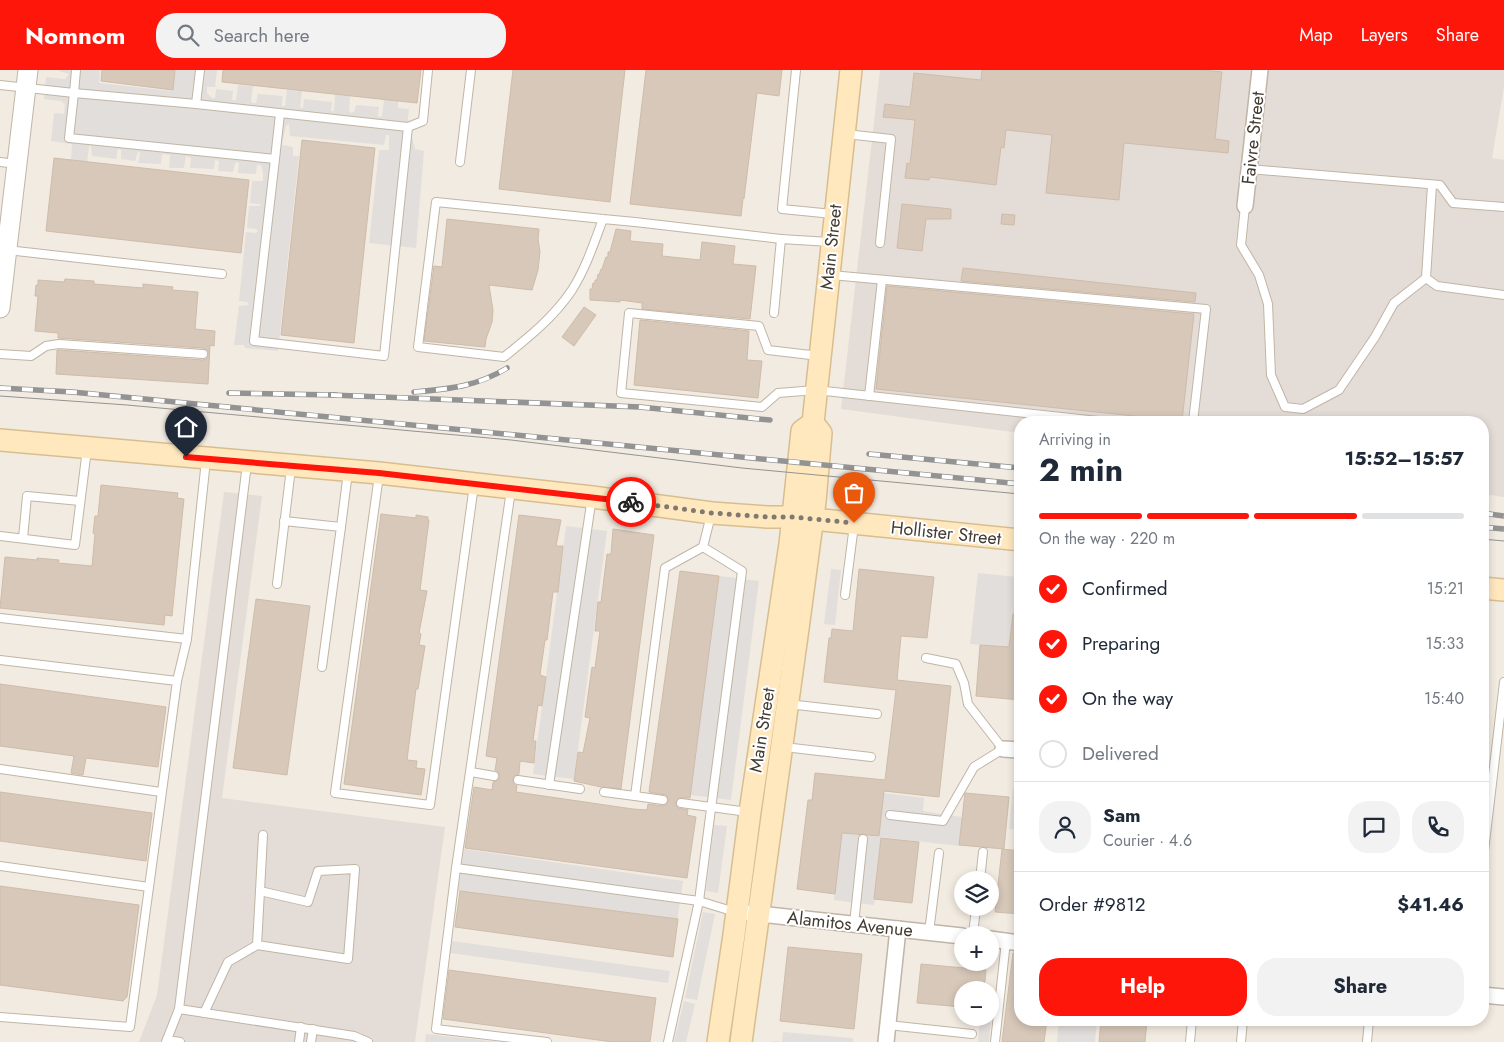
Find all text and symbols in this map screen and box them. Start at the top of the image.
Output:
search box [156,13,506,58]
text: Nomnom [25,18,126,53]
icon: search [174,21,202,49]
text: Search here [214,22,310,49]
text: Map [1299,22,1333,48]
text: Layers [1361,22,1408,48]
text: Share [1436,22,1479,48]
street label: Faivre Street [1235,90,1271,186]
street label: Main Street [814,202,848,291]
pin [165,406,207,457]
icon: home [172,413,200,441]
text: Arriving in [1039,428,1111,451]
text: 15:52–15:57 [1345,445,1464,472]
text: 2 min [1039,447,1123,493]
pin [833,472,875,523]
courier [606,477,656,527]
icon: bag [840,479,868,507]
icon: bike [617,488,645,516]
street label: Hollister Street [889,514,1003,552]
text: On the way · 220 m [1039,527,1175,550]
icon: check [1039,575,1067,603]
text: Confirmed [1082,575,1168,602]
text: 15:21 [1427,577,1464,600]
icon: check [1039,630,1067,658]
text: Preparing [1082,630,1160,657]
text: 15:33 [1426,632,1464,655]
street label: Main Street [742,685,782,774]
icon: check [1039,685,1067,713]
text: On the way [1082,685,1173,712]
text: 15:40 [1424,687,1464,710]
text: Delivered [1082,740,1159,767]
button: person [1039,801,1091,853]
button: chat [1348,801,1400,853]
button: phone [1412,801,1464,853]
text: Sam [1103,802,1141,829]
text: Courier · 4.6 [1103,829,1192,852]
map controls [954,871,999,1026]
button: layers [954,871,999,916]
text: Order #9812 [1039,891,1146,918]
text: $41.46 [1397,891,1464,918]
street label: Alamitos Avenue [786,904,914,944]
button: + [954,926,999,971]
button: Help [1039,958,1247,1016]
button: Share [1257,958,1464,1016]
button: − [954,981,999,1026]

